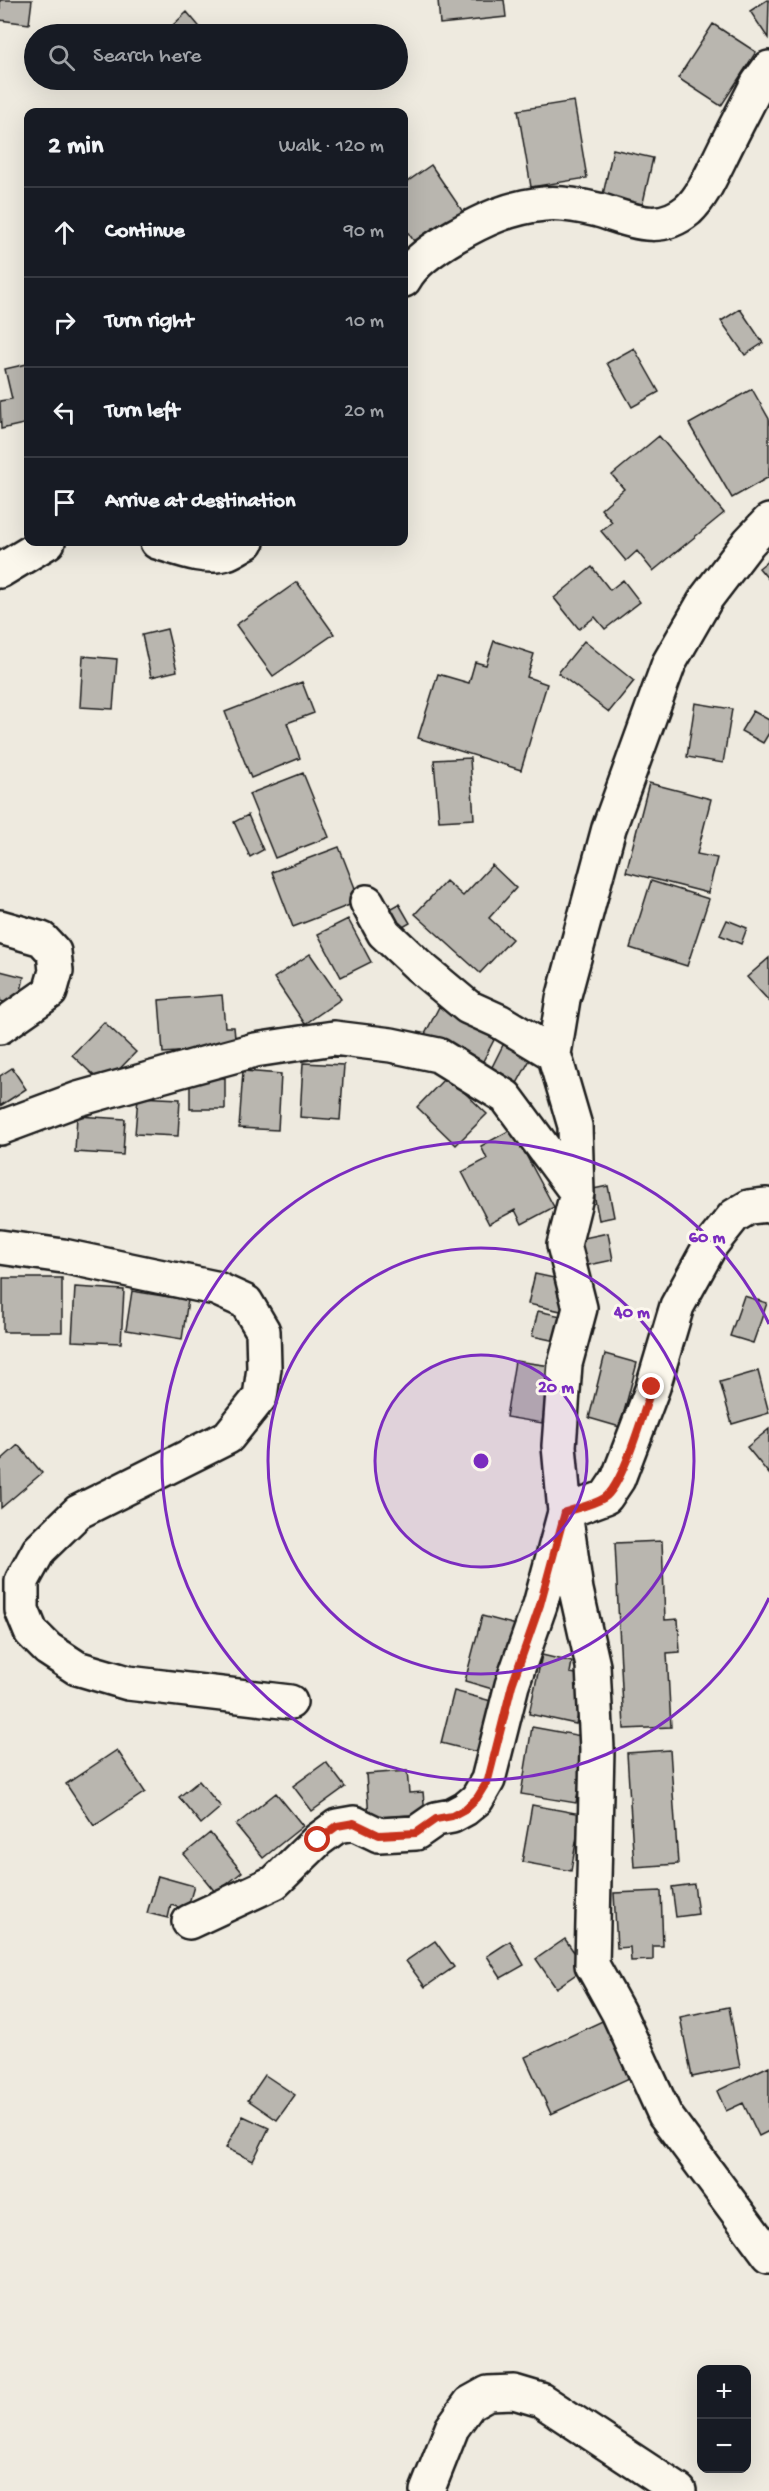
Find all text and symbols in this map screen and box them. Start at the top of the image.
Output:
search box [24,24,408,90]
icon: search [45,41,78,74]
text: Search here [93,44,201,70]
text: 2 min [48,132,103,163]
text: Walk · 120 m [279,136,384,159]
icon: ahead [48,216,81,249]
text: Continue [105,219,185,245]
text: 90 m [344,221,384,244]
icon: right [48,306,81,339]
text: Turn right [105,309,193,335]
text: 10 m [346,311,384,334]
icon: left [48,396,81,429]
text: Turn left [105,399,179,425]
text: 20 m [344,401,384,424]
icon: arrive [48,486,81,519]
text: Arrive at destination [105,489,295,515]
text: 60 m [689,1228,725,1249]
text: 40 m [613,1303,650,1324]
route end [638,1373,664,1399]
text: 20 m [538,1378,574,1399]
centre of rings [471,1451,491,1471]
route start [304,1826,330,1852]
map controls [697,2365,751,2473]
button: + [697,2365,751,2419]
button: − [697,2419,751,2473]

